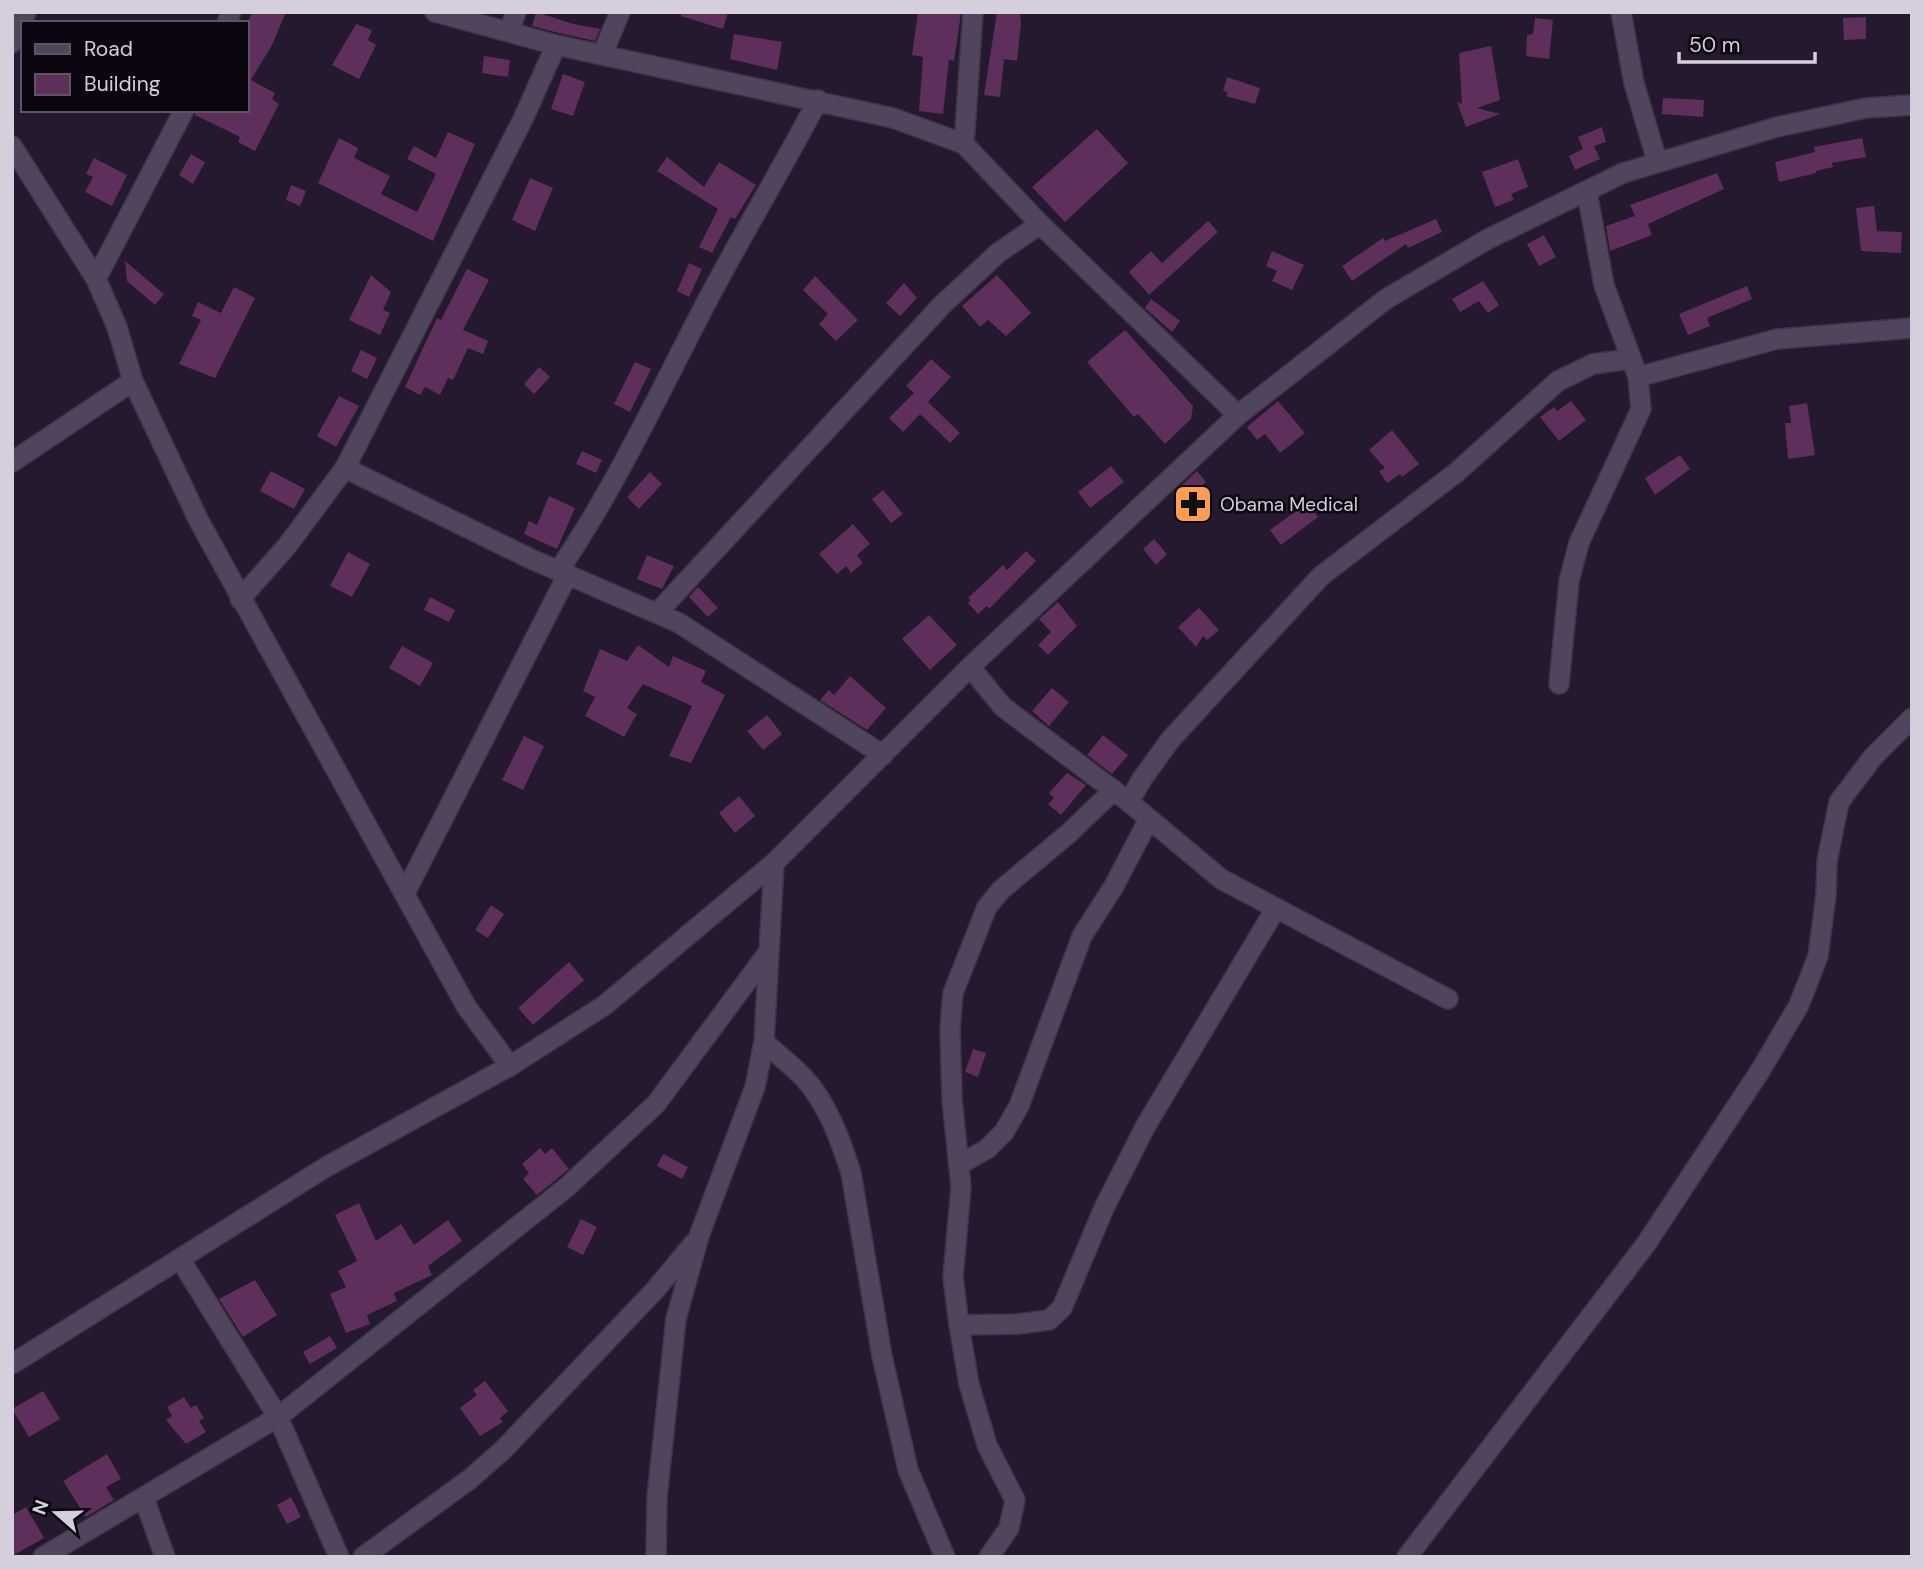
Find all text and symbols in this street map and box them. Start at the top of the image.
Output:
legend [21,21,248,112]
scale bar [1679,21,1815,65]
text: 50 m [1689,31,1740,59]
text: Road [84,35,133,63]
text: Building [84,70,161,98]
pharmacy icon: Obama Medical [1172,483,1214,525]
place label: Obama Medical [1220,492,1358,517]
north arrow [21,1478,91,1548]
text: N [26,1497,55,1518]

